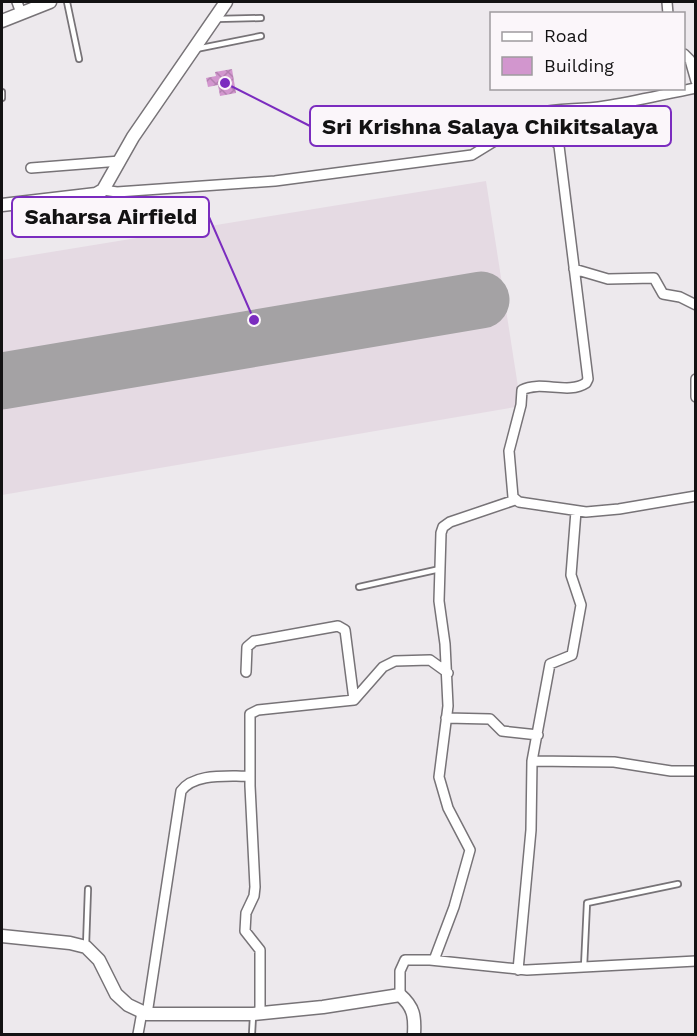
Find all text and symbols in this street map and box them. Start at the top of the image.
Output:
legend [490,12,685,90]
text: Road [544,25,588,46]
text: Building [544,55,614,76]
callout: Sri Krishna Salaya Chikitsalaya [310,106,671,146]
text: Sri Krishna Salaya Chikitsalaya [322,114,658,139]
callout: Saharsa Airfield [12,197,209,237]
text: Saharsa Airfield [25,204,197,229]

